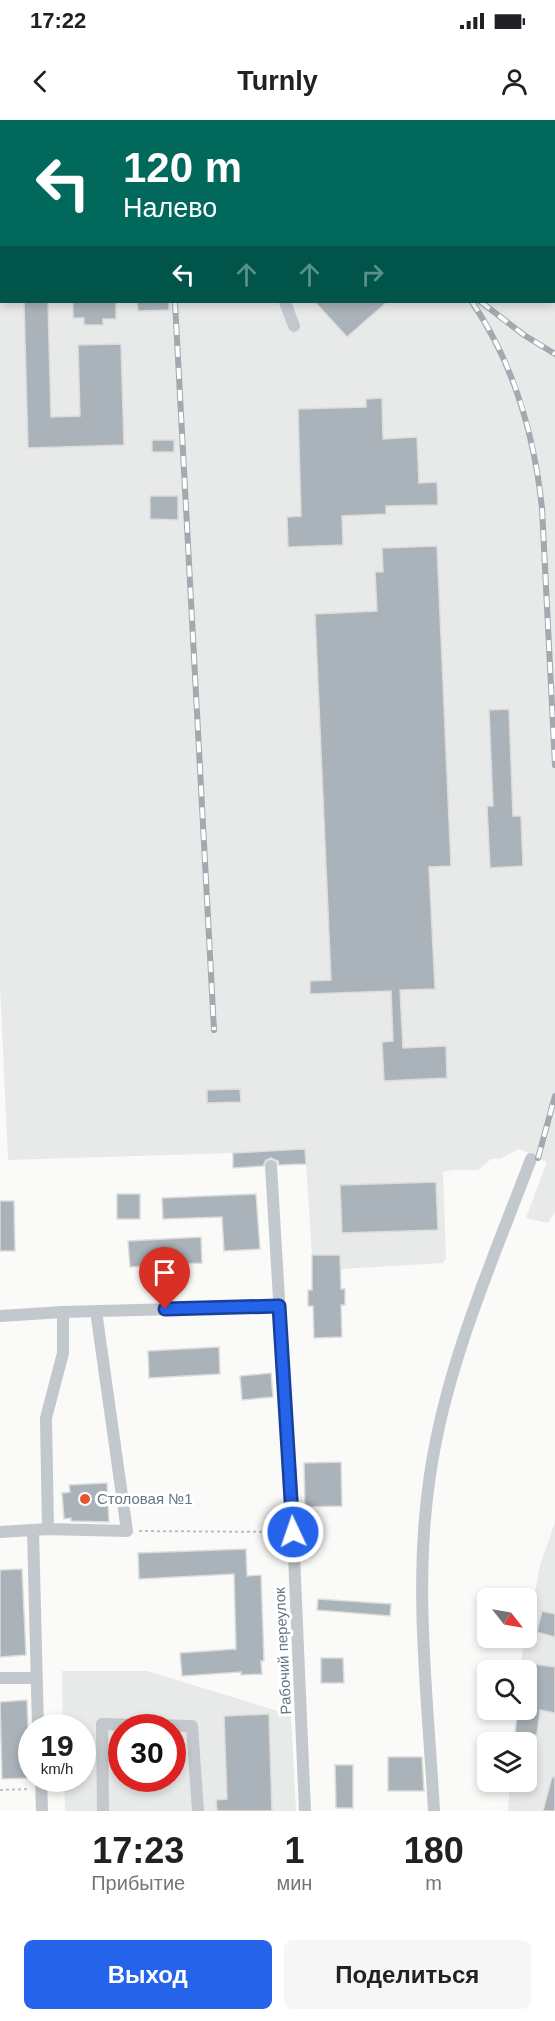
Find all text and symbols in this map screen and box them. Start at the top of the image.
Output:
text: 17:22 [30,8,86,33]
icon: back [24,65,57,98]
icon: person [498,65,531,98]
text: Turnly [237,66,318,96]
icon: left [24,144,102,222]
text: 120 m [123,144,242,191]
text: Налево [123,193,217,223]
icon: left [167,258,200,291]
icon: ahead [230,258,263,291]
icon: ahead [293,258,326,291]
icon: right [356,258,389,291]
pin [139,1247,190,1309]
icon: arrive [148,1256,181,1289]
place label: Столовая №1 [97,1490,193,1507]
marker: Столовая №1 [78,1492,92,1506]
position arrow [261,1500,325,1564]
street label: Рабочий переулок [271,1587,294,1715]
north arrow [477,1588,537,1648]
map controls [477,1588,537,1792]
button: search [477,1660,537,1720]
speed limit sign: 30 [108,1714,186,1792]
text: 19 [40,1729,74,1762]
button: layers [477,1732,537,1792]
text: km/h [41,1760,73,1777]
text: 17:23 [92,1830,184,1871]
text: 1 [284,1830,304,1871]
text: 180 [404,1830,464,1871]
text: Прибытие [91,1872,185,1894]
text: мин [276,1872,312,1894]
text: m [425,1872,442,1894]
button: Выход [24,1940,272,2009]
button: Поделиться [284,1940,531,2009]

